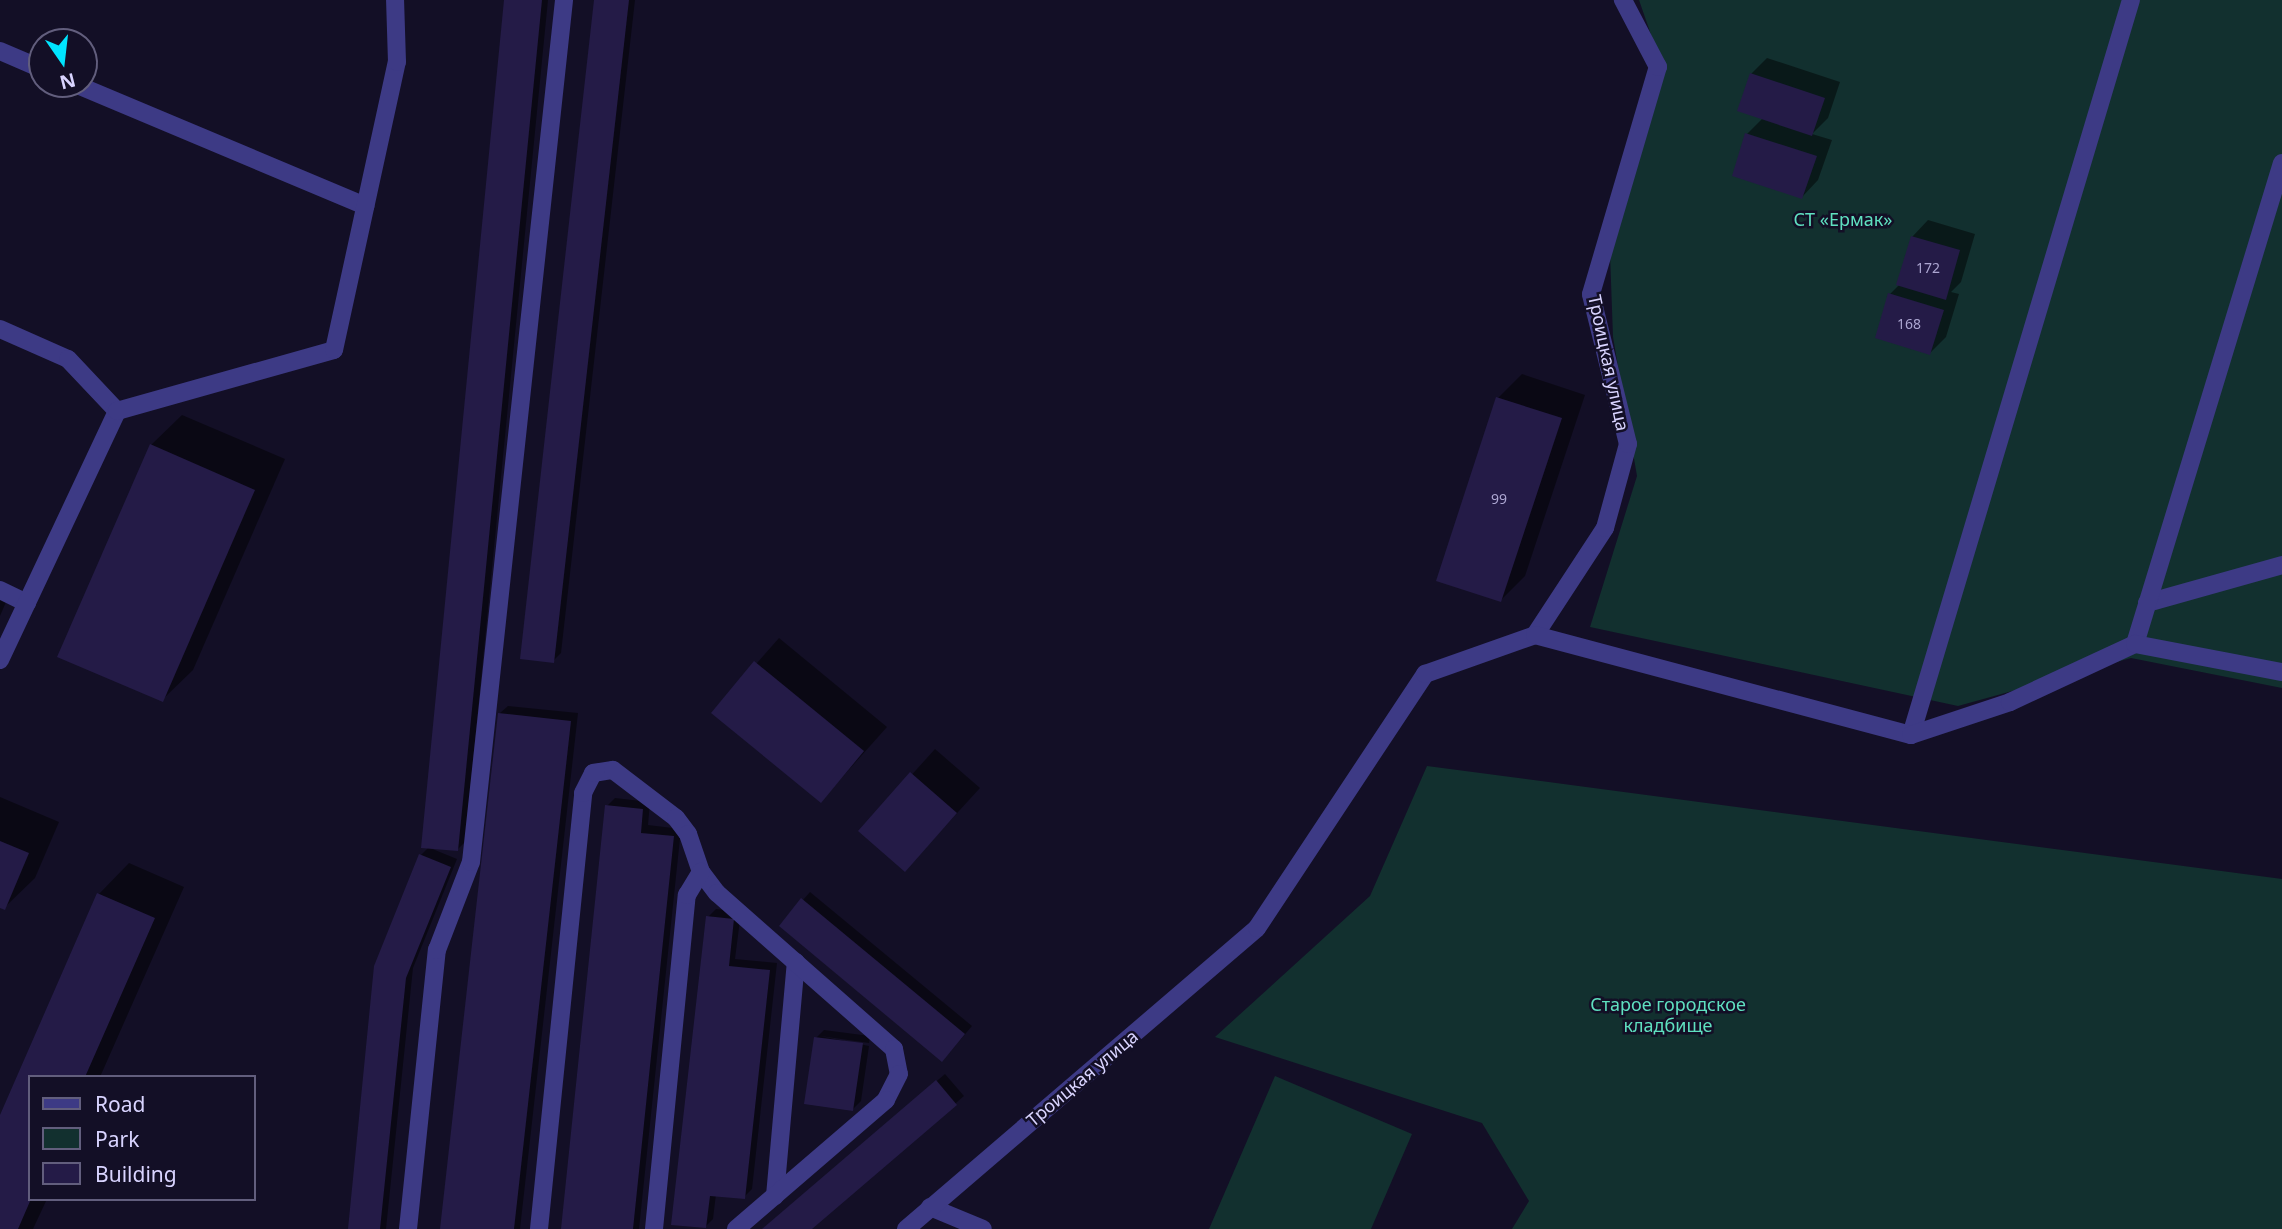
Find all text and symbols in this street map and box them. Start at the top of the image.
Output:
north arrow [28,28,98,98]
text: N [57,67,78,96]
park label: СТ «Ермак» [1794,208,1892,230]
house number: 172 [1916,260,1940,276]
street label: Троицкая улица [1584,293,1634,433]
house number: 168 [1897,316,1921,332]
house number: 99 [1491,491,1507,507]
park label: Старое городское кладбище [1590,994,1746,1036]
street label: Троицкая улица [1022,1025,1142,1131]
legend [28,1075,256,1201]
text: Road [95,1090,145,1118]
text: Park [95,1125,139,1153]
text: Building [95,1160,177,1188]

